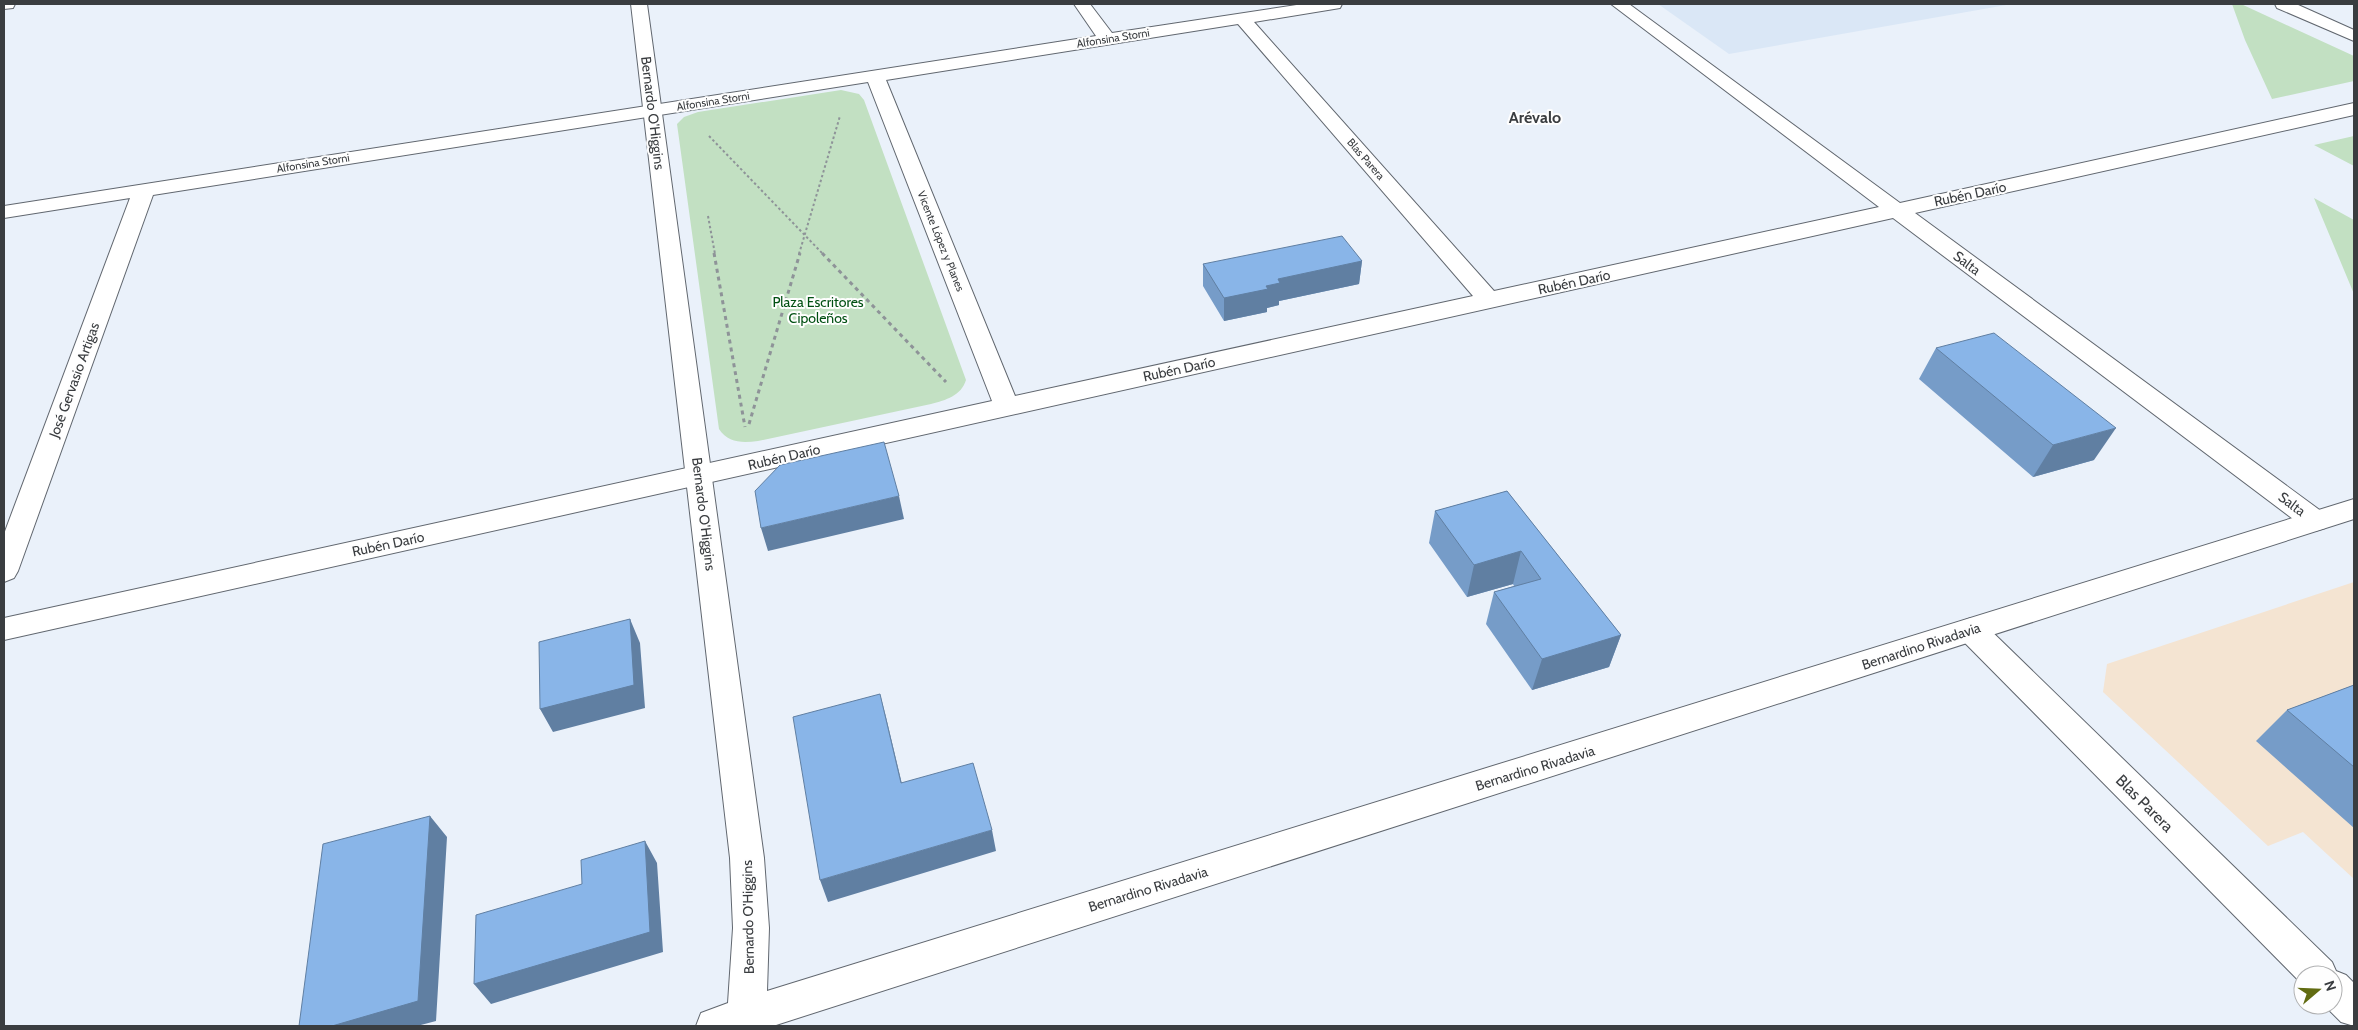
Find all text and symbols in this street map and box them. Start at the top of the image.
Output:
street label: Alfonsina Storni [1075,25,1151,51]
street label: Bernardo O'Higgins [637,55,669,171]
street label: Alfonsina Storni [675,88,751,114]
district label: Arévalo [1509,108,1561,127]
street label: Blas Parera [1344,135,1388,183]
street label: Alfonsina Storni [275,150,351,176]
street label: Rubén Darío [1932,178,2008,210]
street label: Vicente López y Planes [914,189,968,294]
street label: Salta [1950,247,1984,279]
street label: Rubén Darío [1536,266,1612,298]
park label: Plaza Escritores Cipoleños [772,293,864,327]
street label: José Gervasio Artigas [44,320,103,441]
street label: Rubén Darío [1141,353,1217,385]
street label: Rubén Darío [746,440,822,474]
street label: Bernardo O'Higgins [688,456,720,572]
street label: Salta [2275,488,2309,520]
street label: Rubén Darío [350,528,426,560]
street label: Bernardino Rivadavia [1859,618,1983,674]
street label: Bernardino Rivadavia [1473,741,1597,795]
street label: Blas Parera [2112,771,2178,836]
street label: Bernardo O'Higgins [738,860,758,974]
street label: Bernardino Rivadavia [1086,862,1210,916]
north arrow [2293,965,2343,1015]
text: N [2320,978,2340,993]

